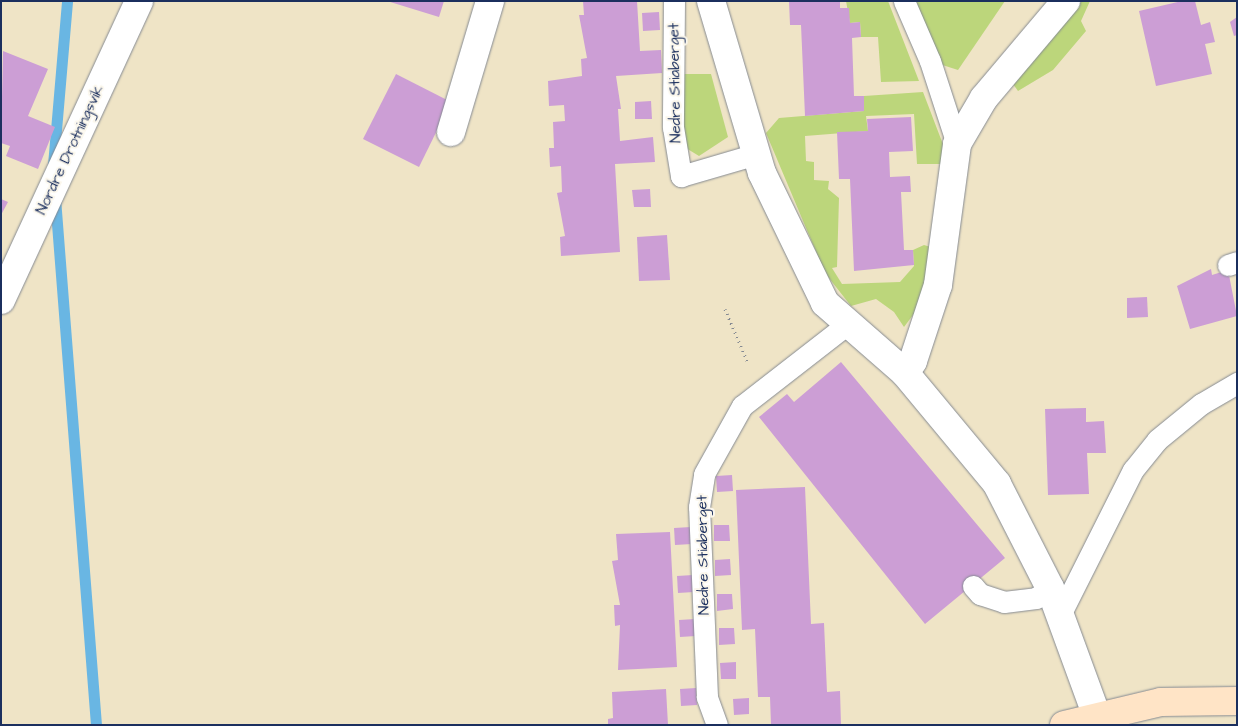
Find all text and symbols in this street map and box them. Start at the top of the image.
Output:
street label: Nedre Stiaberget [665,23,685,143]
street label: Nordre Drotningsvik [32,83,108,217]
street label: Nedre Stiaberget [693,495,713,615]

